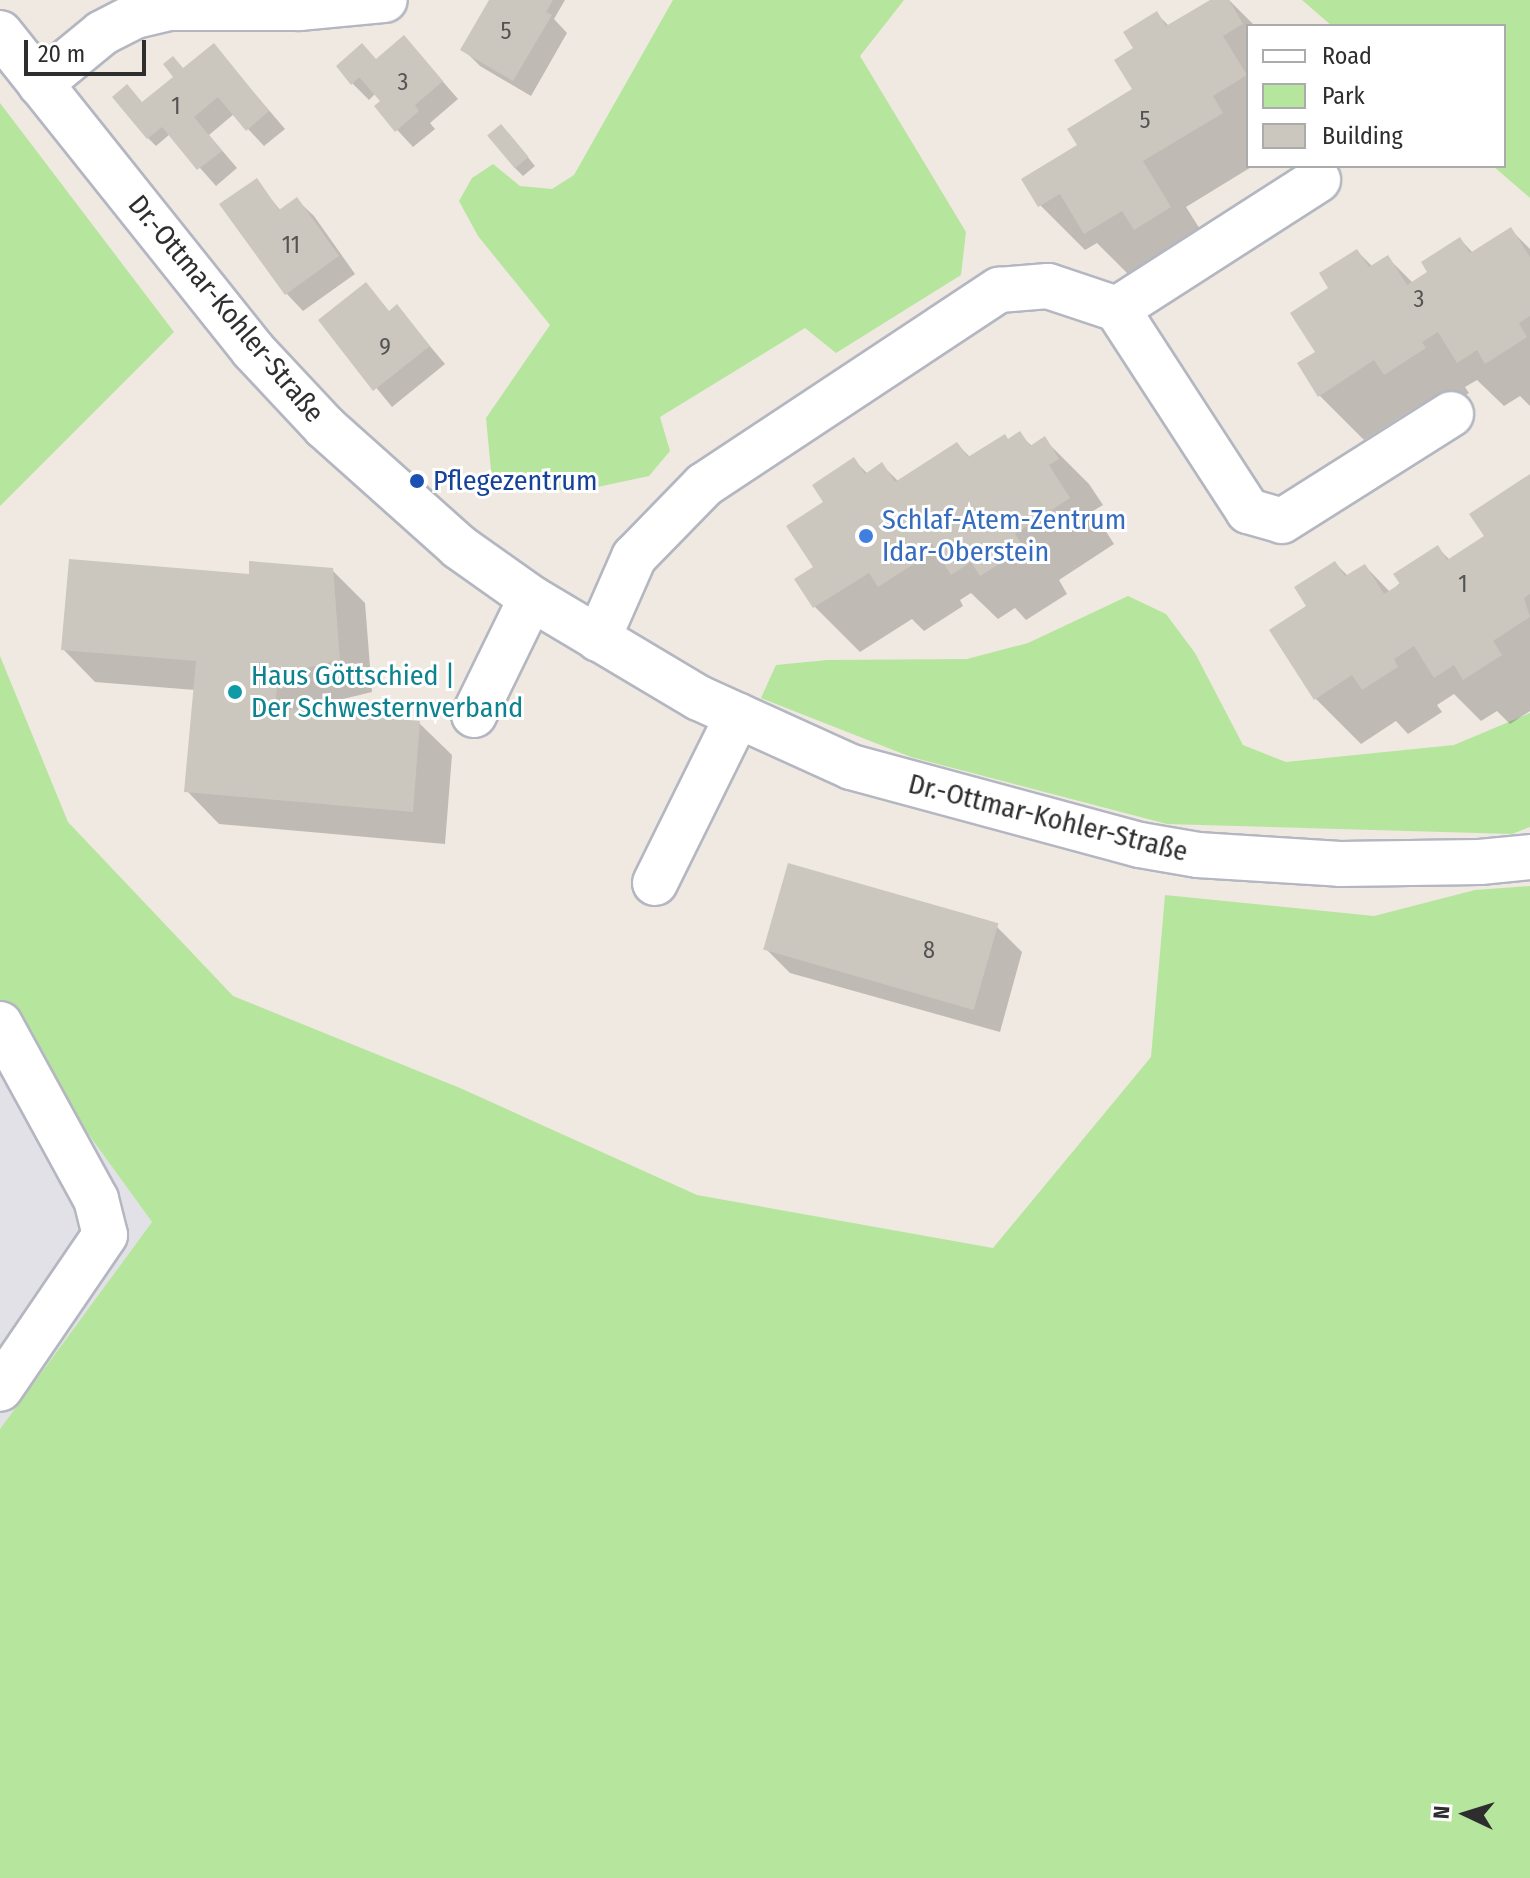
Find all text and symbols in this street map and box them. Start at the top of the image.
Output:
house number: 5 [500,18,512,46]
scale bar [28,24,150,74]
legend [1246,24,1506,168]
text: 20 m [38,40,85,68]
text: Road [1322,42,1372,70]
house number: 3 [398,69,408,97]
text: Park [1322,82,1365,110]
house number: 1 [171,93,181,121]
house number: 5 [1139,107,1151,135]
text: Building [1322,122,1403,150]
street label: Dr.-Ottmar-Kohler-Straße [121,188,331,430]
house number: 11 [282,232,300,260]
house number: 3 [1414,286,1424,314]
house number: 9 [379,334,391,362]
place label: Pflegezentrum [433,464,597,498]
marker: Pflegezentrum [408,472,426,490]
place label: Schlaf-Atem-Zentrum Idar-Oberstein [882,503,1126,569]
marker: Schlaf-Atem-Zentrum Idar-Oberstein [857,527,875,545]
house number: 1 [1458,571,1468,599]
place label: Haus Göttschied | Der Schwesternverband [251,659,523,725]
marker: Haus Göttschied | Der Schwesternverband [226,683,244,701]
street label: Dr.-Ottmar-Kohler-Straße [905,767,1191,869]
house number: 8 [923,937,935,965]
north arrow [1426,1774,1506,1854]
text: N [1428,1805,1455,1820]

